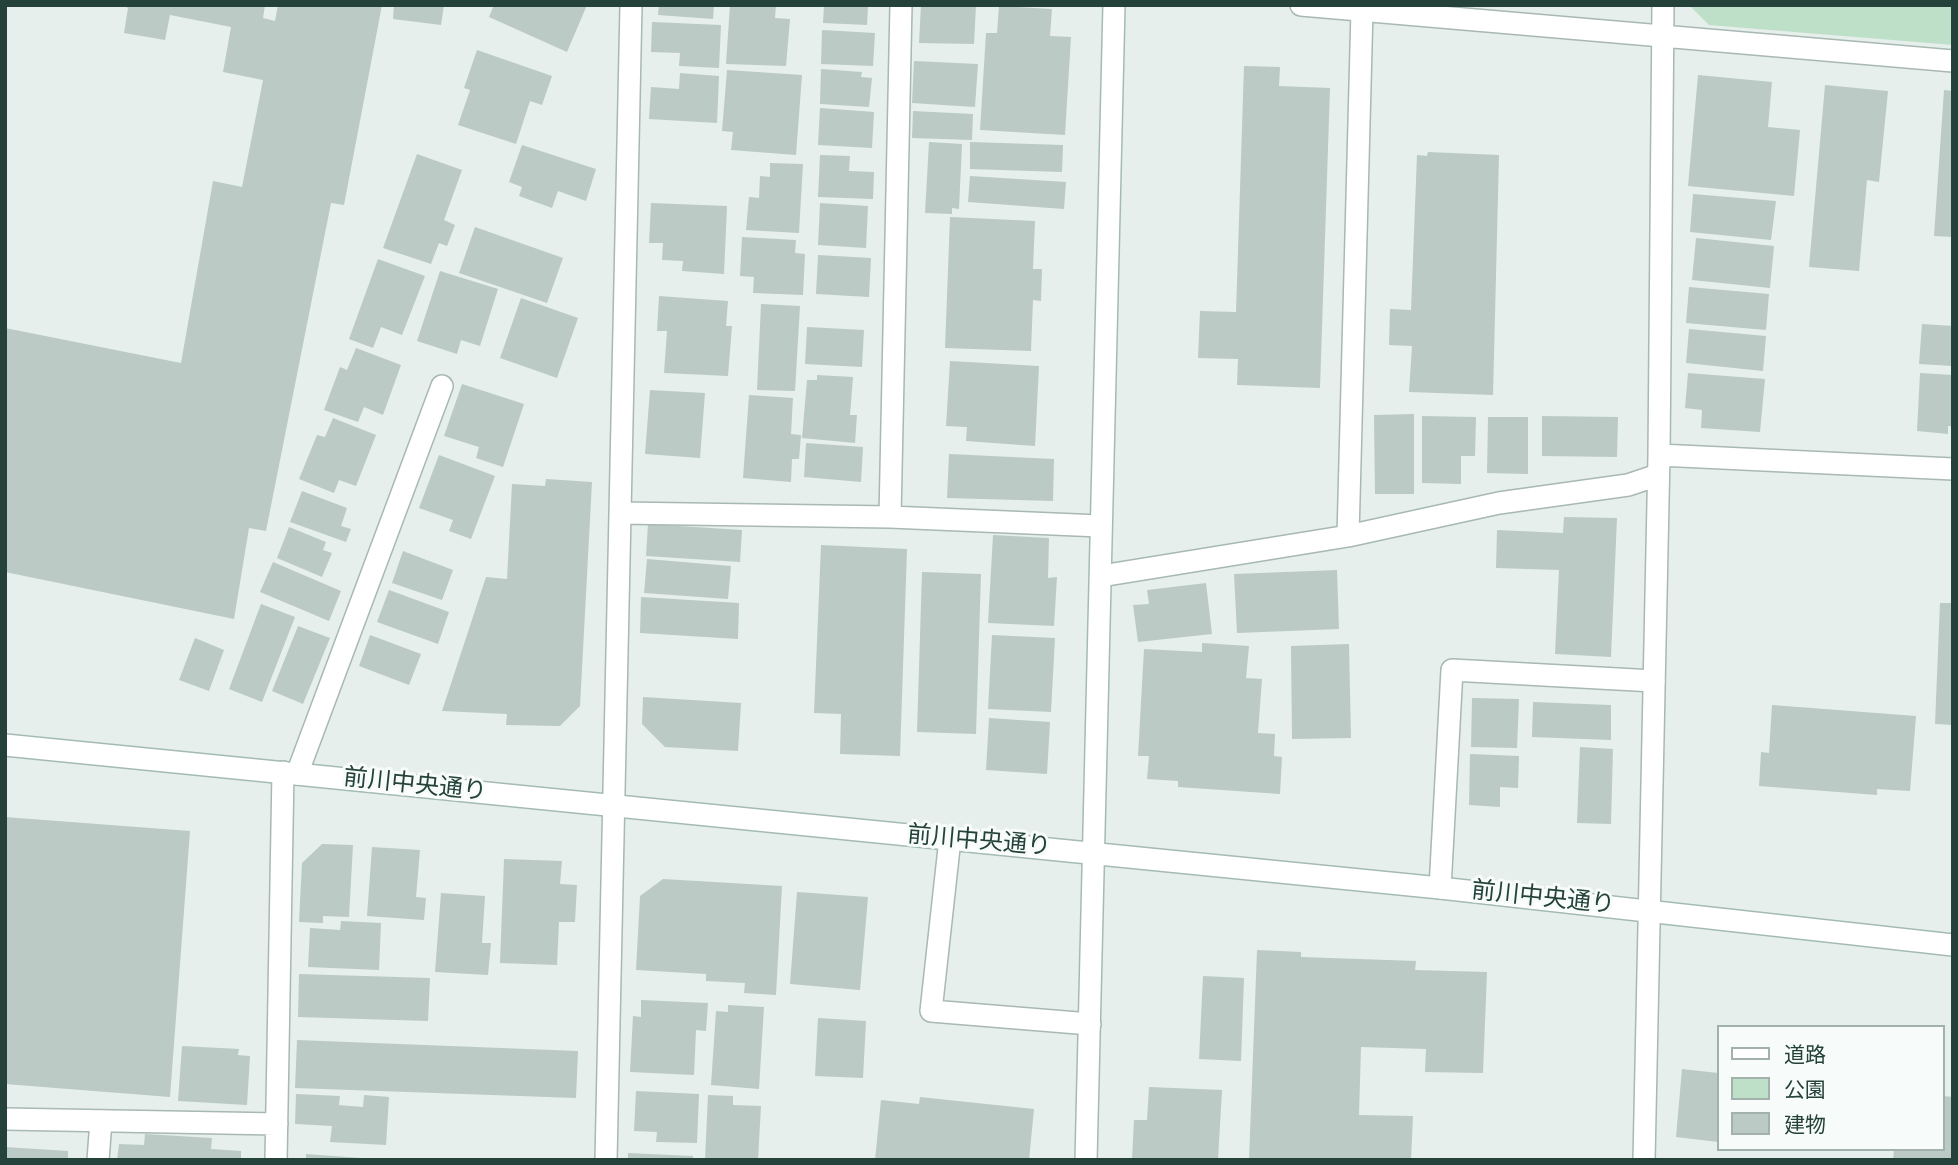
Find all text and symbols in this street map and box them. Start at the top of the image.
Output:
street label: 前川中央通り [342,764,488,808]
street label: 前川中央通り [906,821,1052,863]
street label: 前川中央通り [1470,877,1616,921]
legend [1716,1025,1944,1151]
text: 道路 [1784,1038,1826,1070]
text: 公園 [1784,1073,1826,1105]
text: 建物 [1784,1108,1826,1140]

